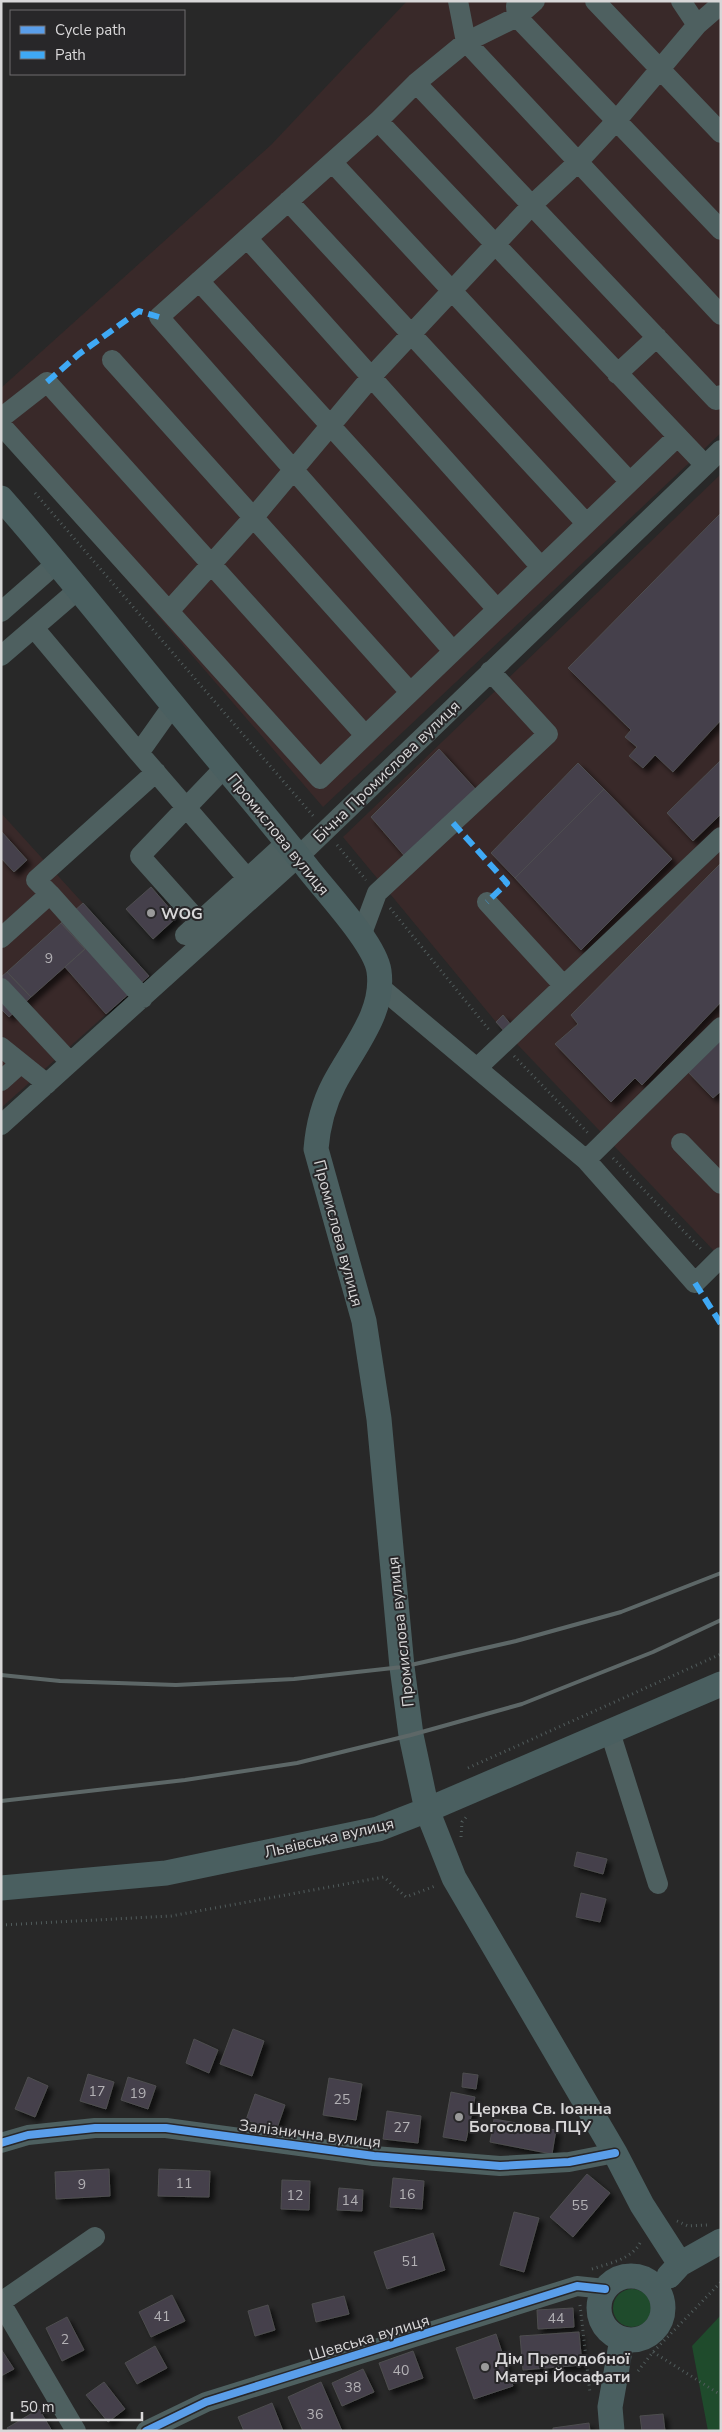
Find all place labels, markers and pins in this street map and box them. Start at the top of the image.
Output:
place label: WOG [161,903,203,925]
marker: WOG [145,907,157,919]
place label: Церква Св. Іоанна Богослова ПЦУ [469,2098,612,2138]
marker: Церква Св. Іоанна Богослова ПЦУ [453,2111,465,2123]
place label: Дім Преподобної Матері Йосафати [495,2348,630,2388]
marker: Дім Преподобної Матері Йосафати [479,2361,491,2373]

